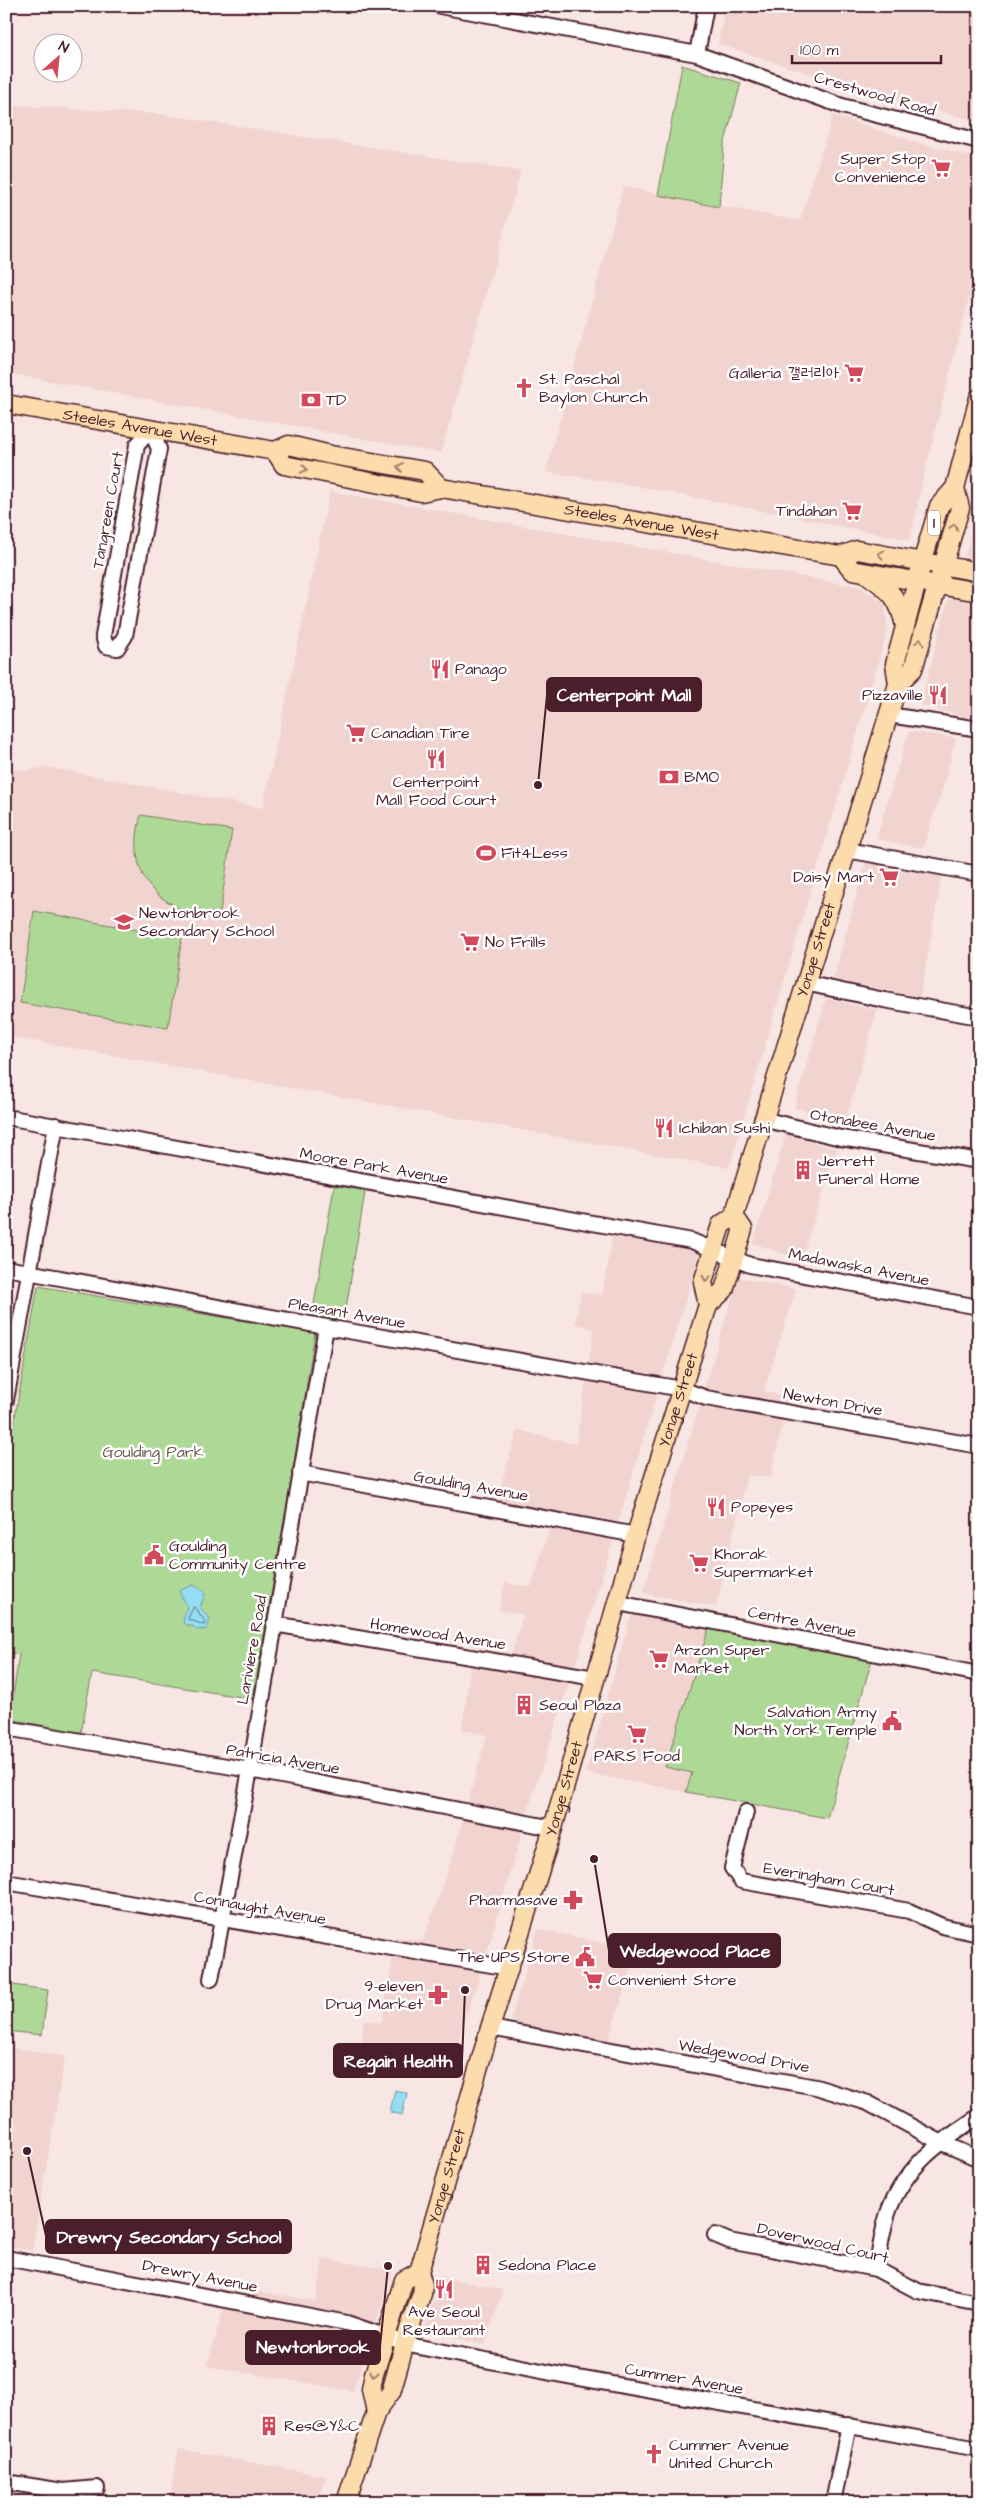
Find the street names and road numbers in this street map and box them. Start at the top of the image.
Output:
street label: Crestwood Road [812,66,938,122]
street label: Steeles Avenue West [61,403,219,452]
street label: Tangreen Court [87,449,130,571]
street label: Steeles Avenue West [563,498,721,546]
road number: 1 [928,510,940,536]
street label: Yonge Street [791,900,841,1000]
street label: Otonabee Avenue [809,1103,938,1147]
street label: Moore Park Avenue [298,1142,450,1190]
street label: Madawaska Avenue [787,1243,932,1292]
street label: Pleasant Avenue [287,1292,408,1334]
street label: Yonge Street [653,1350,704,1450]
street label: Newton Drive [782,1382,885,1422]
street label: Goulding Avenue [412,1465,530,1508]
street label: Lariviere Road [232,1594,272,1706]
street label: Centre Avenue [746,1601,859,1643]
street label: Homewood Avenue [368,1612,508,1656]
street label: Patricia Avenue [224,1738,342,1780]
street label: Yonge Street [540,1738,588,1839]
street label: Everingham Court [762,1857,897,1902]
street label: Connaught Avenue [192,1886,328,1931]
street label: Wedgewood Drive [676,2034,812,2079]
street label: Yonge Street [423,2126,471,2227]
street label: Doverwood Court [755,2217,891,2269]
street label: Drewry Avenue [140,2254,260,2299]
street label: Cummer Avenue [623,2358,745,2400]

